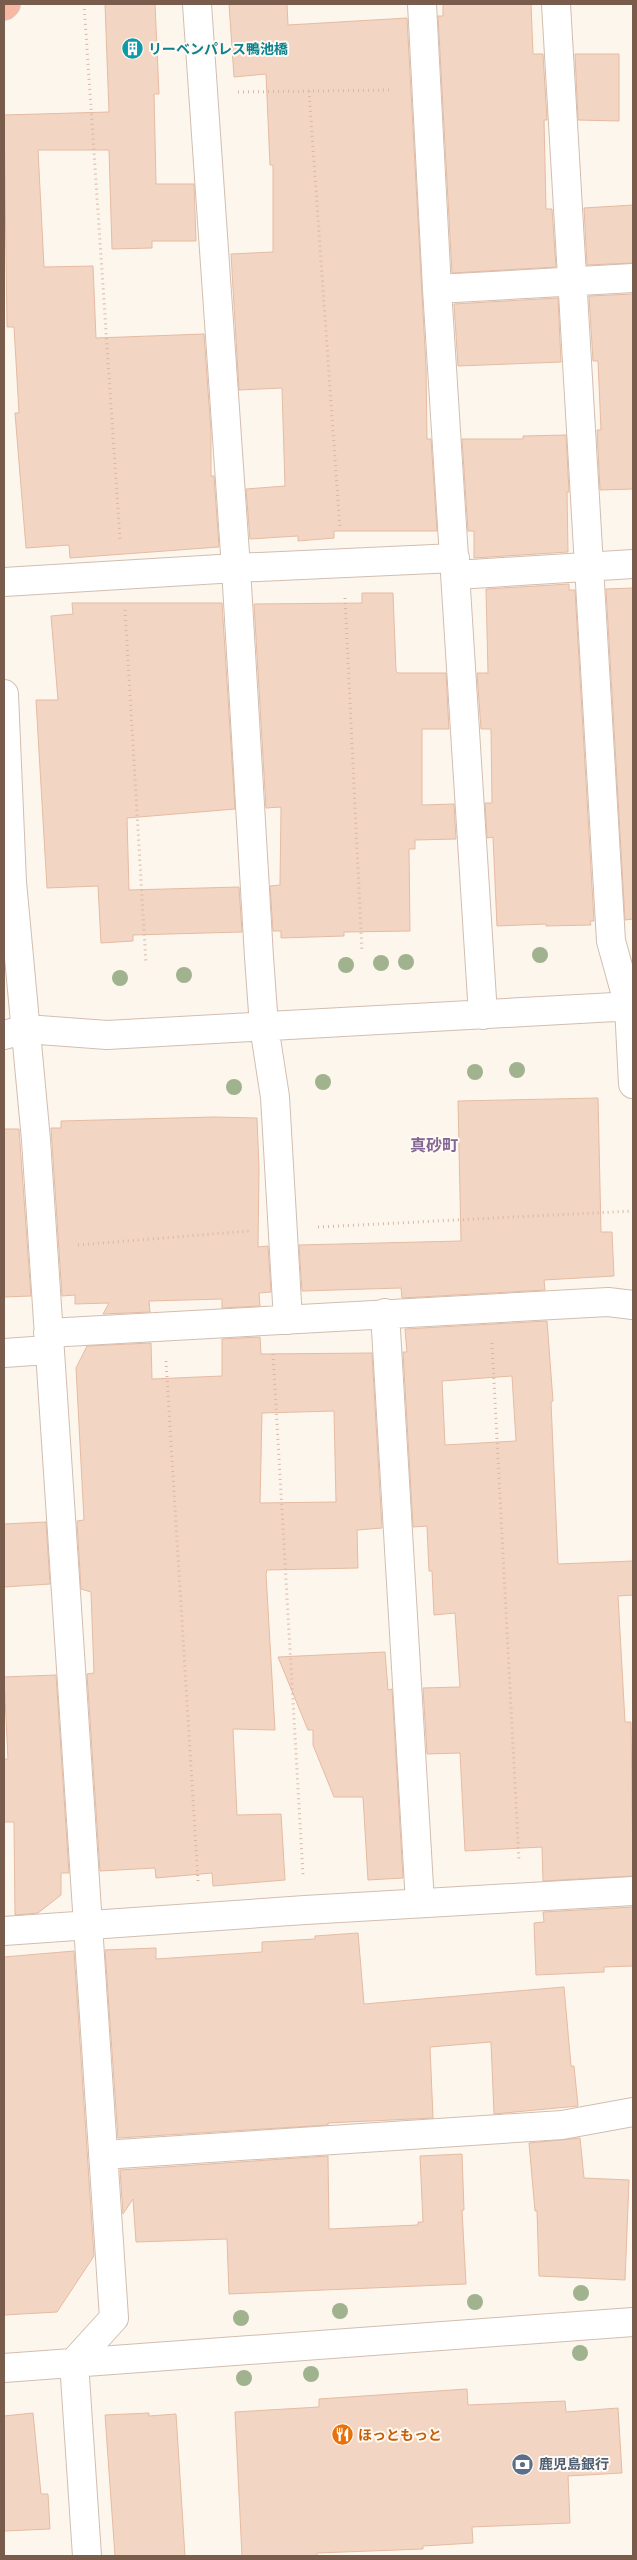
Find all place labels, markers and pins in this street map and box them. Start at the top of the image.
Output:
building icon: リーベンパレス鴨池橋 [120,37,144,61]
place label: リーベンパレス鴨池橋 [148,41,288,58]
restaurant icon: ほっともっと [330,2423,354,2447]
place label: ほっともっと [358,2427,442,2444]
bank icon: 鹿児島銀行 [511,2452,535,2476]
place label: 鹿児島銀行 [539,2456,609,2473]

